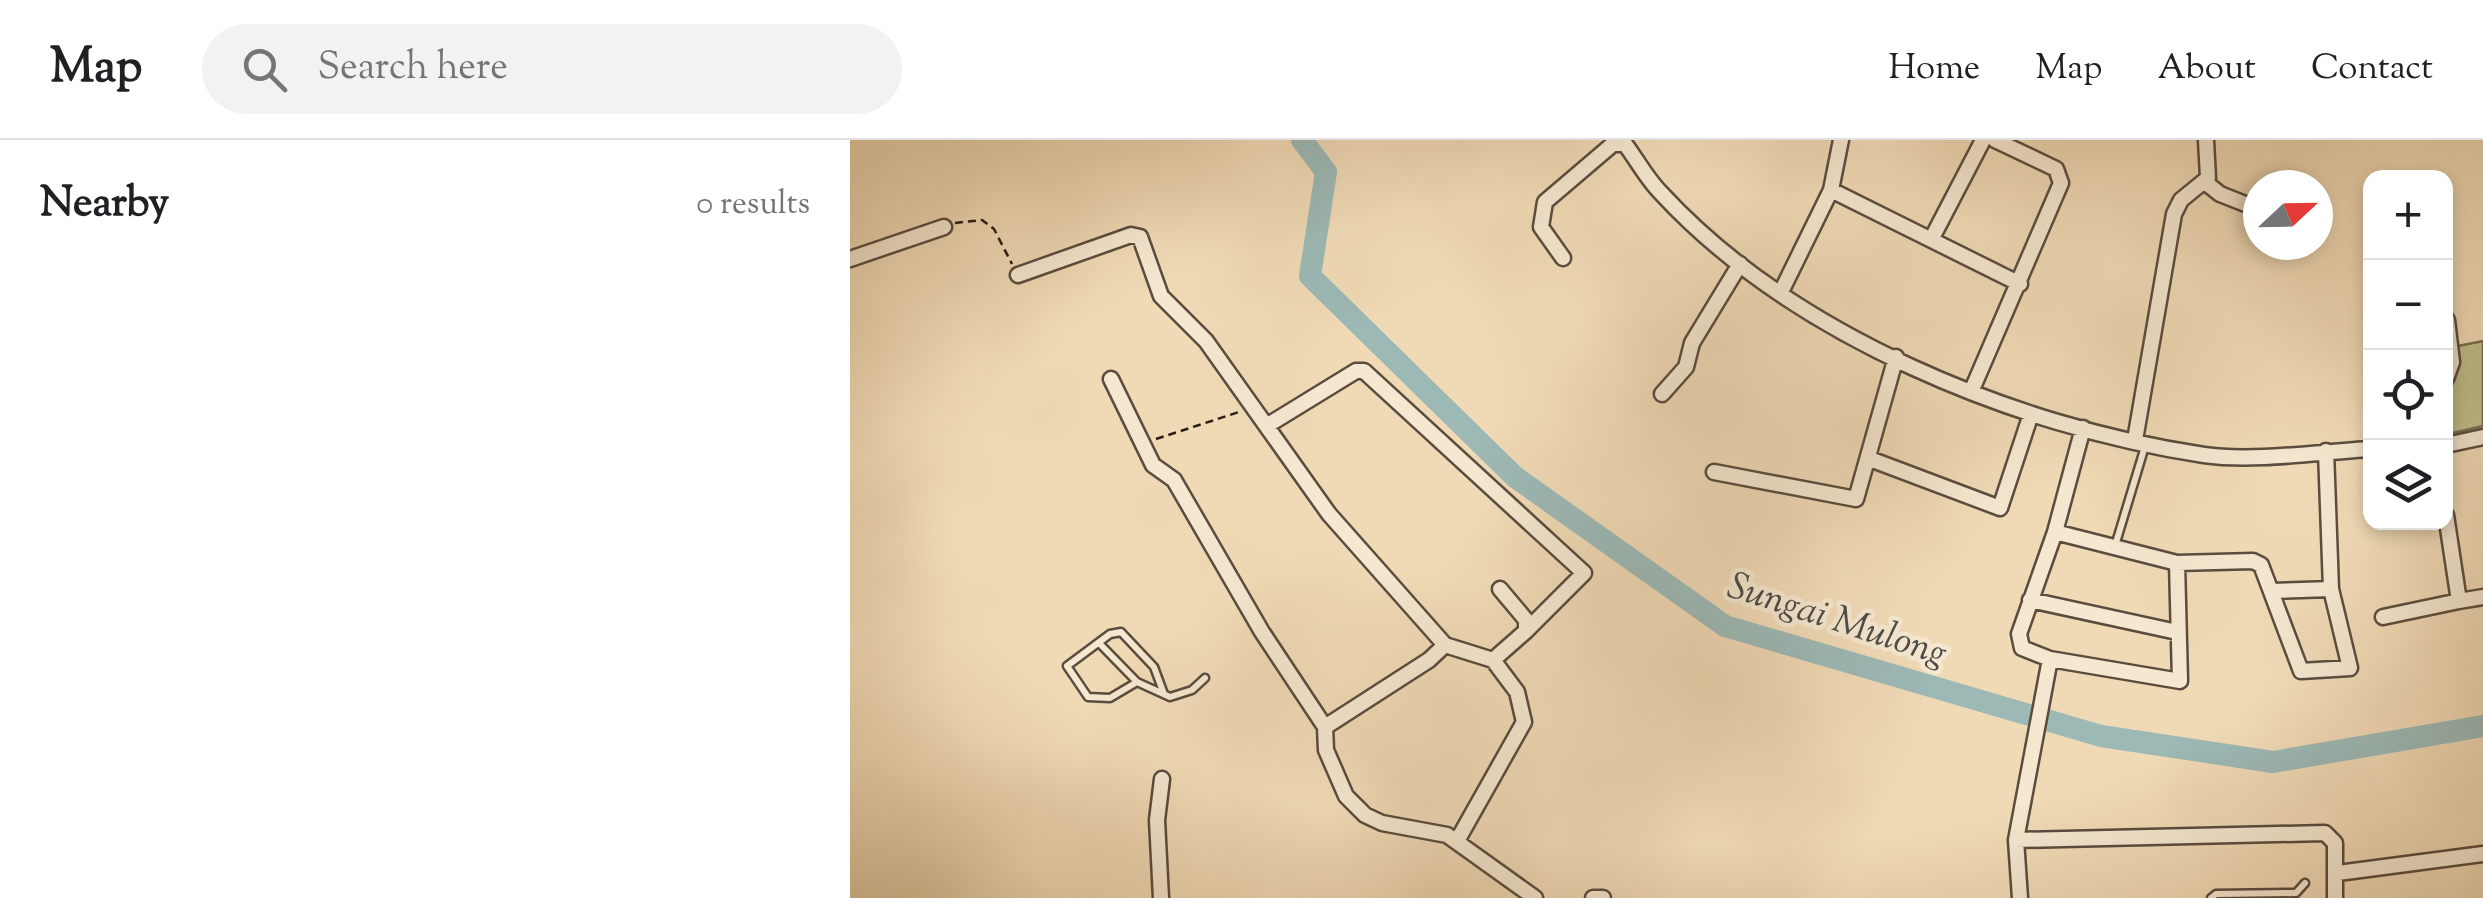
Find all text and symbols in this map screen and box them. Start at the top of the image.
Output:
search box [202,24,902,114]
text: Map [50,35,142,104]
icon: search [237,42,292,97]
text: Search here [317,42,508,96]
text: Home [1888,44,1980,95]
text: Map [2035,44,2103,95]
text: About [2158,44,2256,95]
text: Contact [2311,44,2433,95]
north arrow [2243,170,2333,260]
map controls [2363,170,2453,530]
button: + [2363,170,2453,260]
text: Nearby [40,175,169,235]
text: 0 results [696,182,810,228]
button: − [2363,260,2453,350]
button: locate [2363,350,2453,440]
button: layers [2363,440,2453,530]
water label: Sungai Mulong [1720,561,1953,683]

